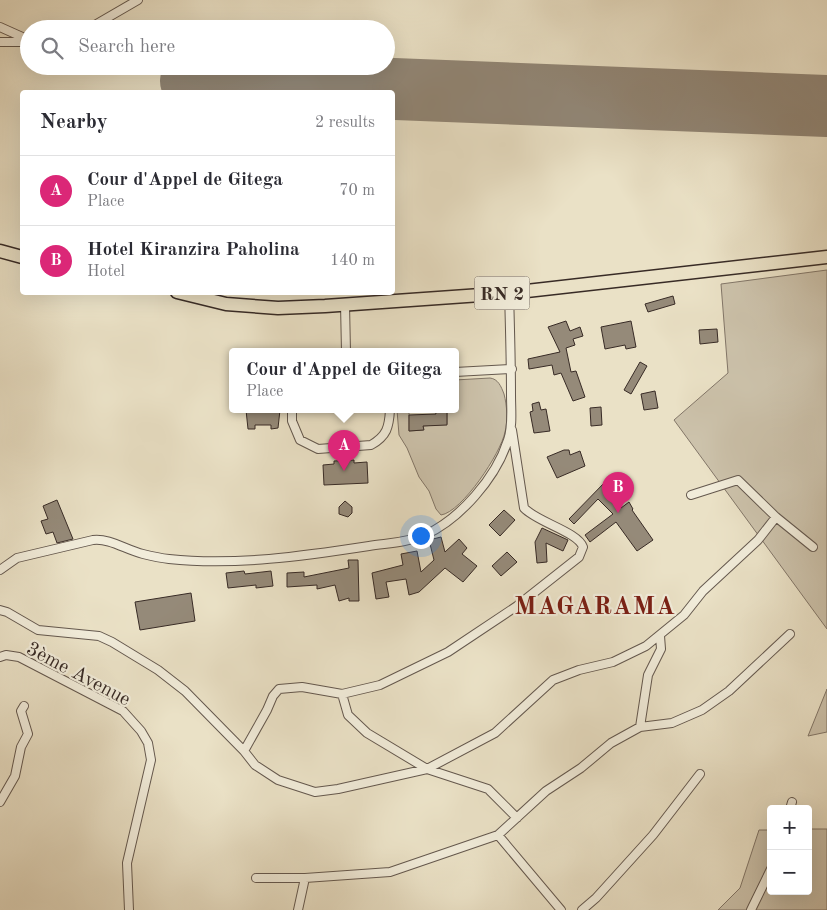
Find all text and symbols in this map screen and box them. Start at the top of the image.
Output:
search box [20,20,395,75]
icon: search [38,34,66,62]
text: Search here [78,38,175,57]
text: Nearby [40,112,108,133]
text: 2 results [315,115,375,131]
text: Cour d'Appel de Gitega [87,171,283,190]
text: A [50,183,62,199]
text: 70 m [339,183,375,199]
text: Place [87,194,124,210]
text: Hotel Kiranzira Paholina [87,241,300,260]
text: B [50,253,62,269]
text: 140 m [330,253,375,269]
text: Hotel [87,264,125,280]
road number: RN 2 [474,276,530,310]
popup [229,348,459,413]
text: Cour d'Appel de Gitega [246,361,442,380]
text: Place [246,384,283,400]
pin: A [328,430,360,471]
pin: B [602,472,634,513]
your location [408,523,434,549]
district label: MAGARAMA [514,595,676,620]
street label: 3ème Avenue [23,639,134,711]
map controls [767,805,812,895]
button: + [767,805,812,850]
button: − [767,850,812,895]

